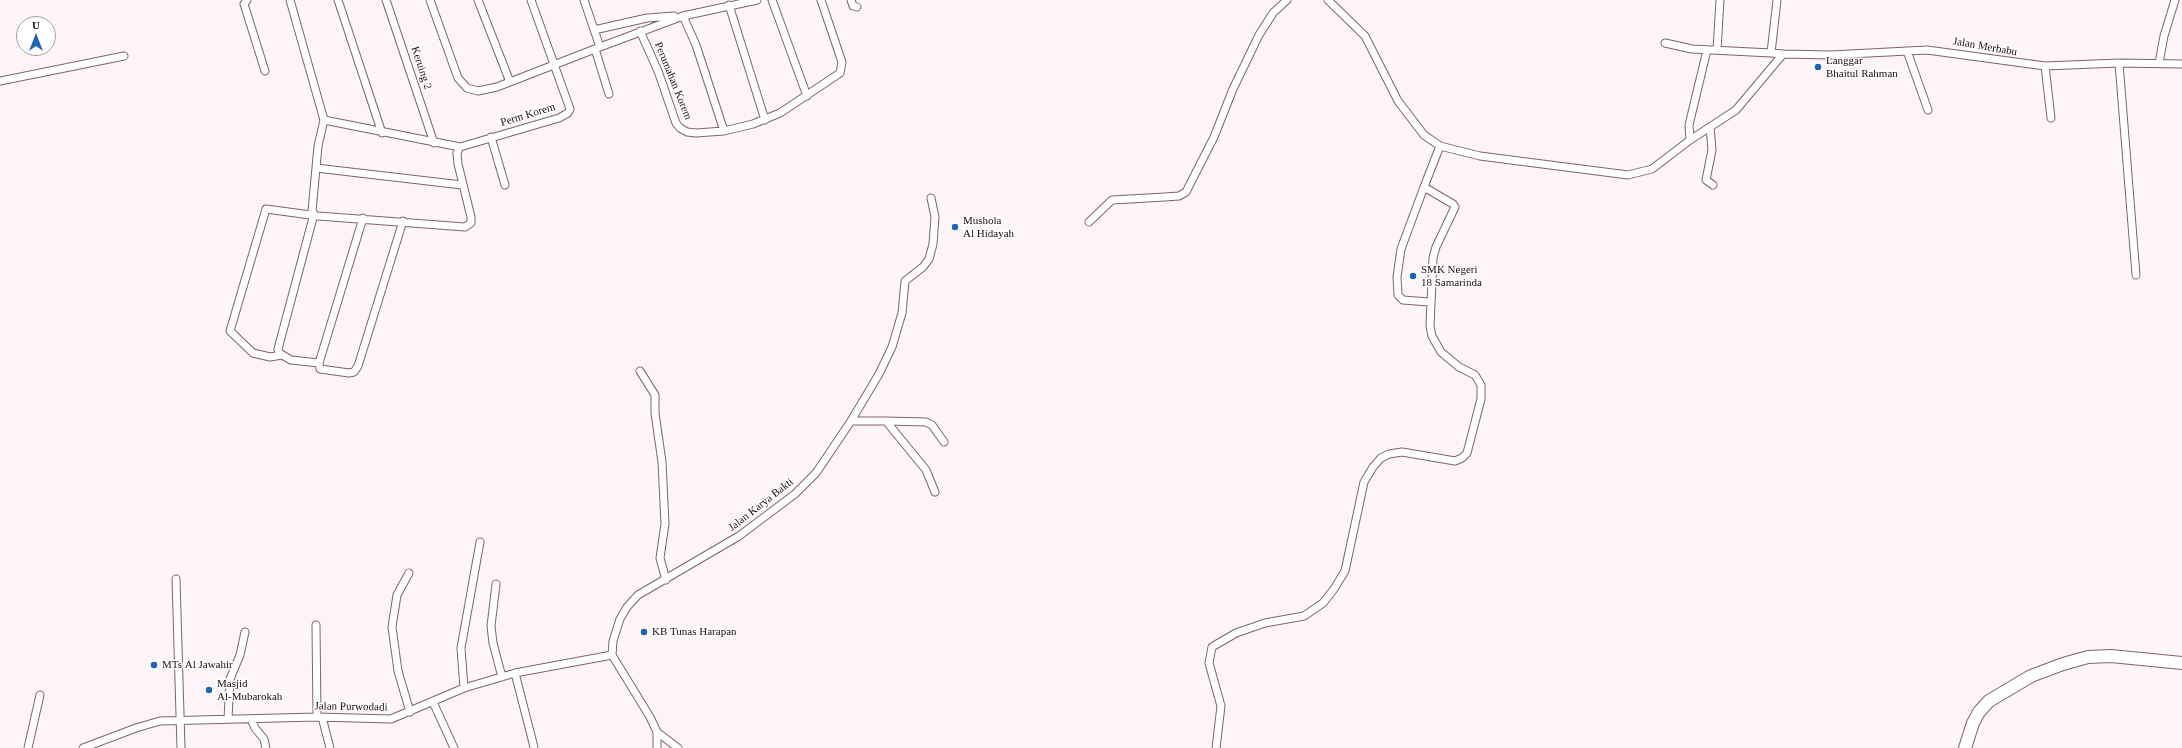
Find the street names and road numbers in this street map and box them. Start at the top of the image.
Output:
street label: Jalan Merbabu [1952,35,2018,59]
street label: Perumahan Korem [651,40,695,122]
street label: Keruing 2 [408,45,434,91]
street label: Perm Korem [499,100,557,130]
street label: Jalan Karya Bakti [726,476,796,534]
street label: Jalan Purwodadi [314,700,388,714]

